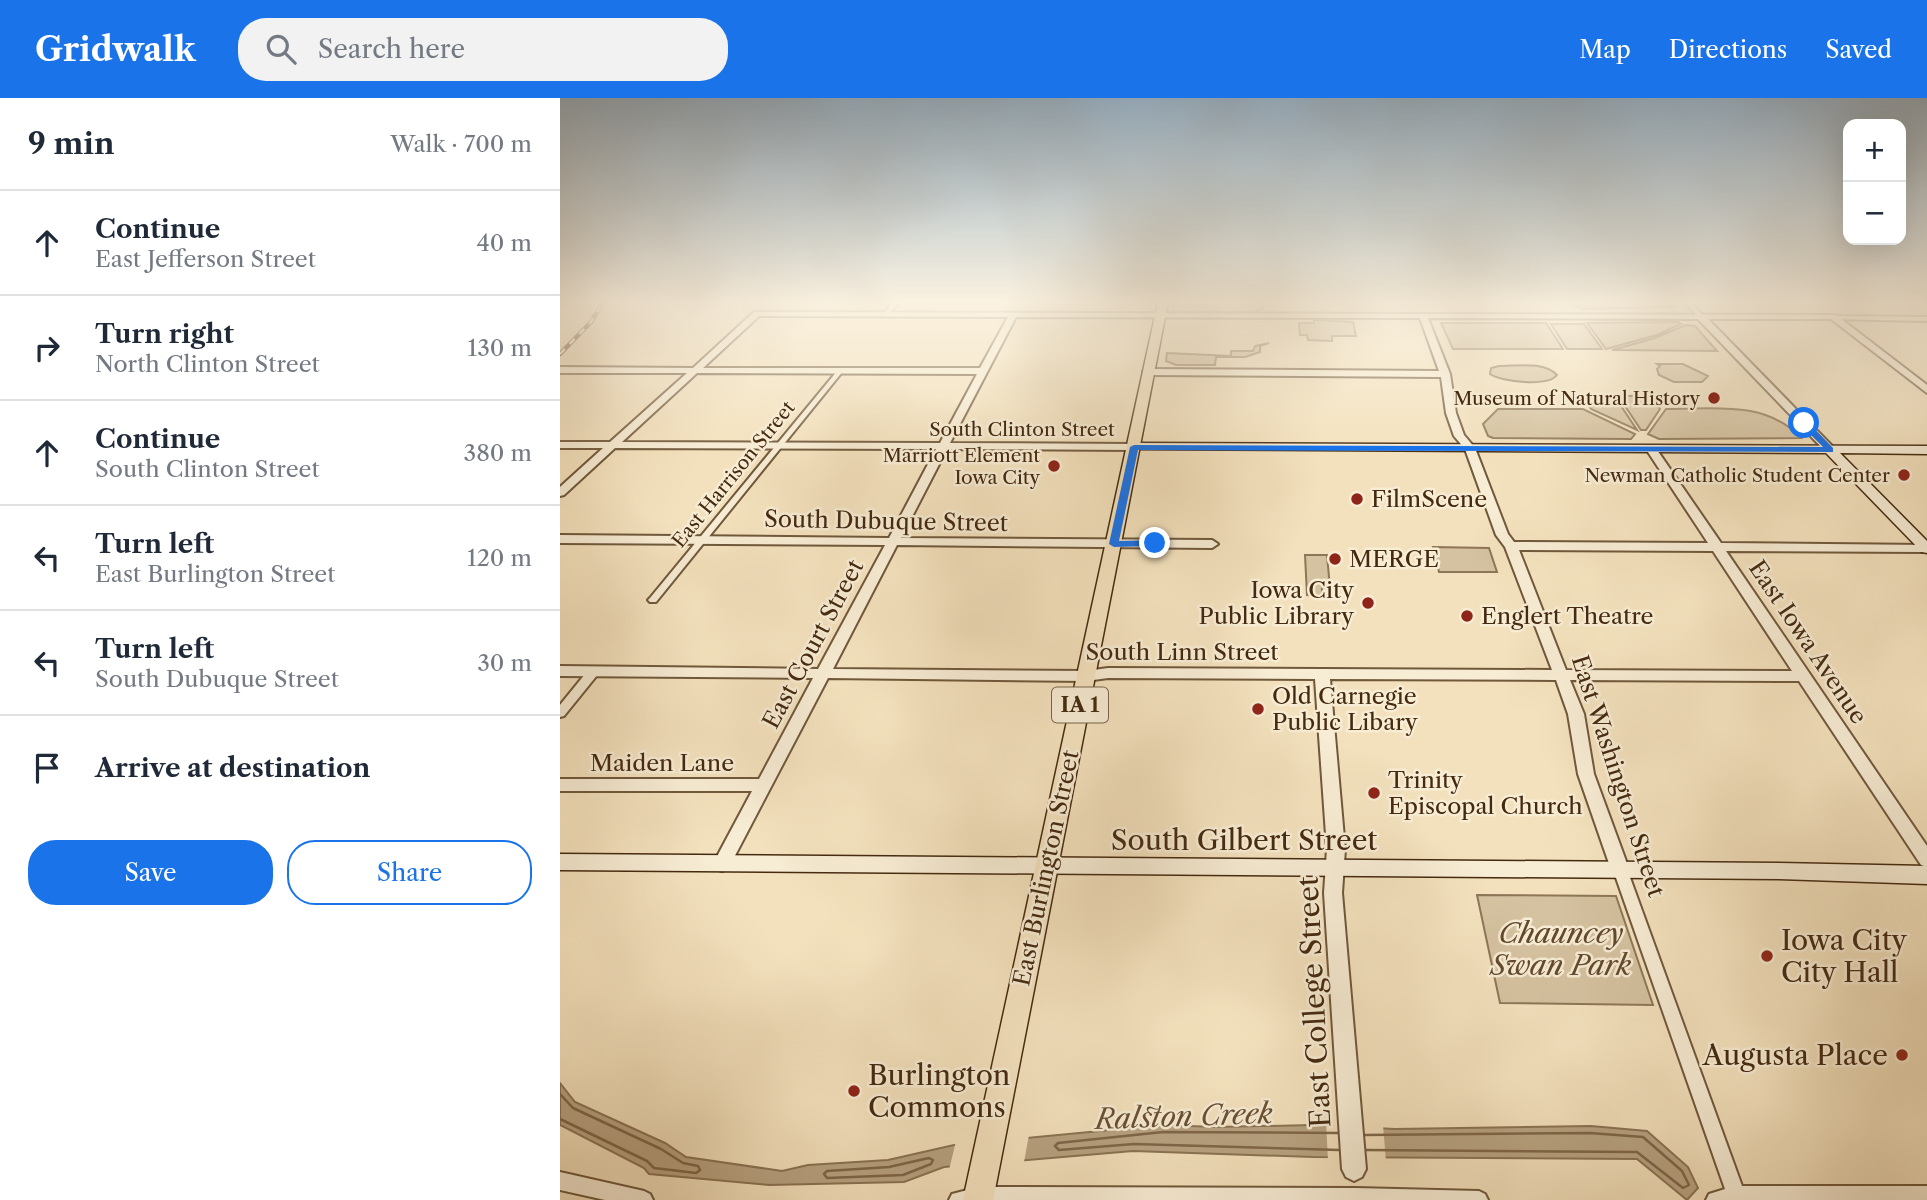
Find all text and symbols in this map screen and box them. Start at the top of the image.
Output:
search box [238,18,728,81]
text: Gridwalk [35,29,196,70]
icon: search [262,30,300,68]
text: Search here [318,33,465,65]
text: Map [1579,35,1631,64]
text: Directions [1669,35,1787,64]
text: Saved [1825,35,1892,64]
map controls [1843,119,1906,245]
button: + [1843,119,1906,182]
text: 9 min [28,125,115,162]
text: Walk · 700 m [390,130,532,158]
button: − [1843,182,1906,245]
text: Continue [95,213,220,245]
icon: ahead [28,224,66,262]
text: 40 m [477,229,532,257]
text: East Jefferson Street [95,245,316,273]
text: Turn right [95,318,234,350]
icon: right [28,329,66,367]
text: 130 m [468,334,532,362]
text: North Clinton Street [95,350,320,378]
place label: Museum of Natural History [1453,387,1700,410]
marker: Museum of Natural History [1706,390,1722,406]
street label: East Harrison Street [667,396,800,552]
route start [1788,407,1819,438]
street label: South Clinton Street [929,418,1115,441]
text: Continue [95,423,220,455]
icon: ahead [28,434,66,472]
text: 380 m [464,439,532,467]
place label: Marriott Element Iowa City [883,444,1040,489]
text: South Clinton Street [95,455,320,483]
marker: Marriott Element Iowa City [1046,458,1062,474]
place label: Newman Catholic Student Center [1584,464,1890,487]
marker: Newman Catholic Student Center [1896,467,1912,483]
place label: FilmScene [1371,485,1487,513]
marker: FilmScene [1349,491,1365,507]
street label: South Dubuque Street [764,505,1008,537]
route end [1139,527,1170,558]
text: Turn left [95,528,214,560]
icon: left [28,539,66,577]
text: 120 m [467,544,532,572]
place label: MERGE [1349,545,1439,573]
marker: MERGE [1327,551,1343,567]
street label: East Court Street [757,555,869,733]
street label: East Iowa Avenue [1743,555,1873,729]
text: East Burlington Street [95,560,335,588]
place label: Iowa City Public Library [1199,576,1354,630]
marker: Iowa City Public Library [1360,595,1376,611]
place label: Englert Theatre [1481,602,1653,630]
marker: Englert Theatre [1459,608,1475,624]
text: Turn left [95,633,214,665]
street label: South Linn Street [1086,638,1278,666]
icon: left [28,644,66,682]
text: 30 m [477,649,532,677]
street label: East Washington Street [1566,652,1670,900]
text: South Dubuque Street [95,665,339,693]
place label: Old Carnegie Public Libary [1272,682,1418,736]
road number: IA 1 [1052,688,1108,722]
marker: Old Carnegie Public Libary [1250,701,1266,717]
street label: East Burlington Street [1007,748,1085,988]
icon: arrive [28,749,66,787]
street label: Maiden Lane [590,749,734,777]
text: Arrive at destination [95,752,370,784]
place label: Trinity Episcopal Church [1388,766,1583,820]
marker: Trinity Episcopal Church [1366,785,1382,801]
street label: South Gilbert Street [1111,823,1377,857]
button: Save [28,840,273,905]
button: Share [287,840,532,905]
street label: East College Street [1290,875,1338,1129]
park label: Chauncey Swan Park [1489,916,1632,982]
place label: Iowa City City Hall [1781,923,1908,989]
marker: Iowa City City Hall [1759,948,1775,964]
place label: Augusta Place [1702,1038,1888,1072]
marker: Augusta Place [1894,1047,1910,1063]
place label: Burlington Commons [868,1058,1010,1124]
marker: Burlington Commons [846,1083,862,1099]
water label: Ralston Creek [1093,1096,1274,1136]

